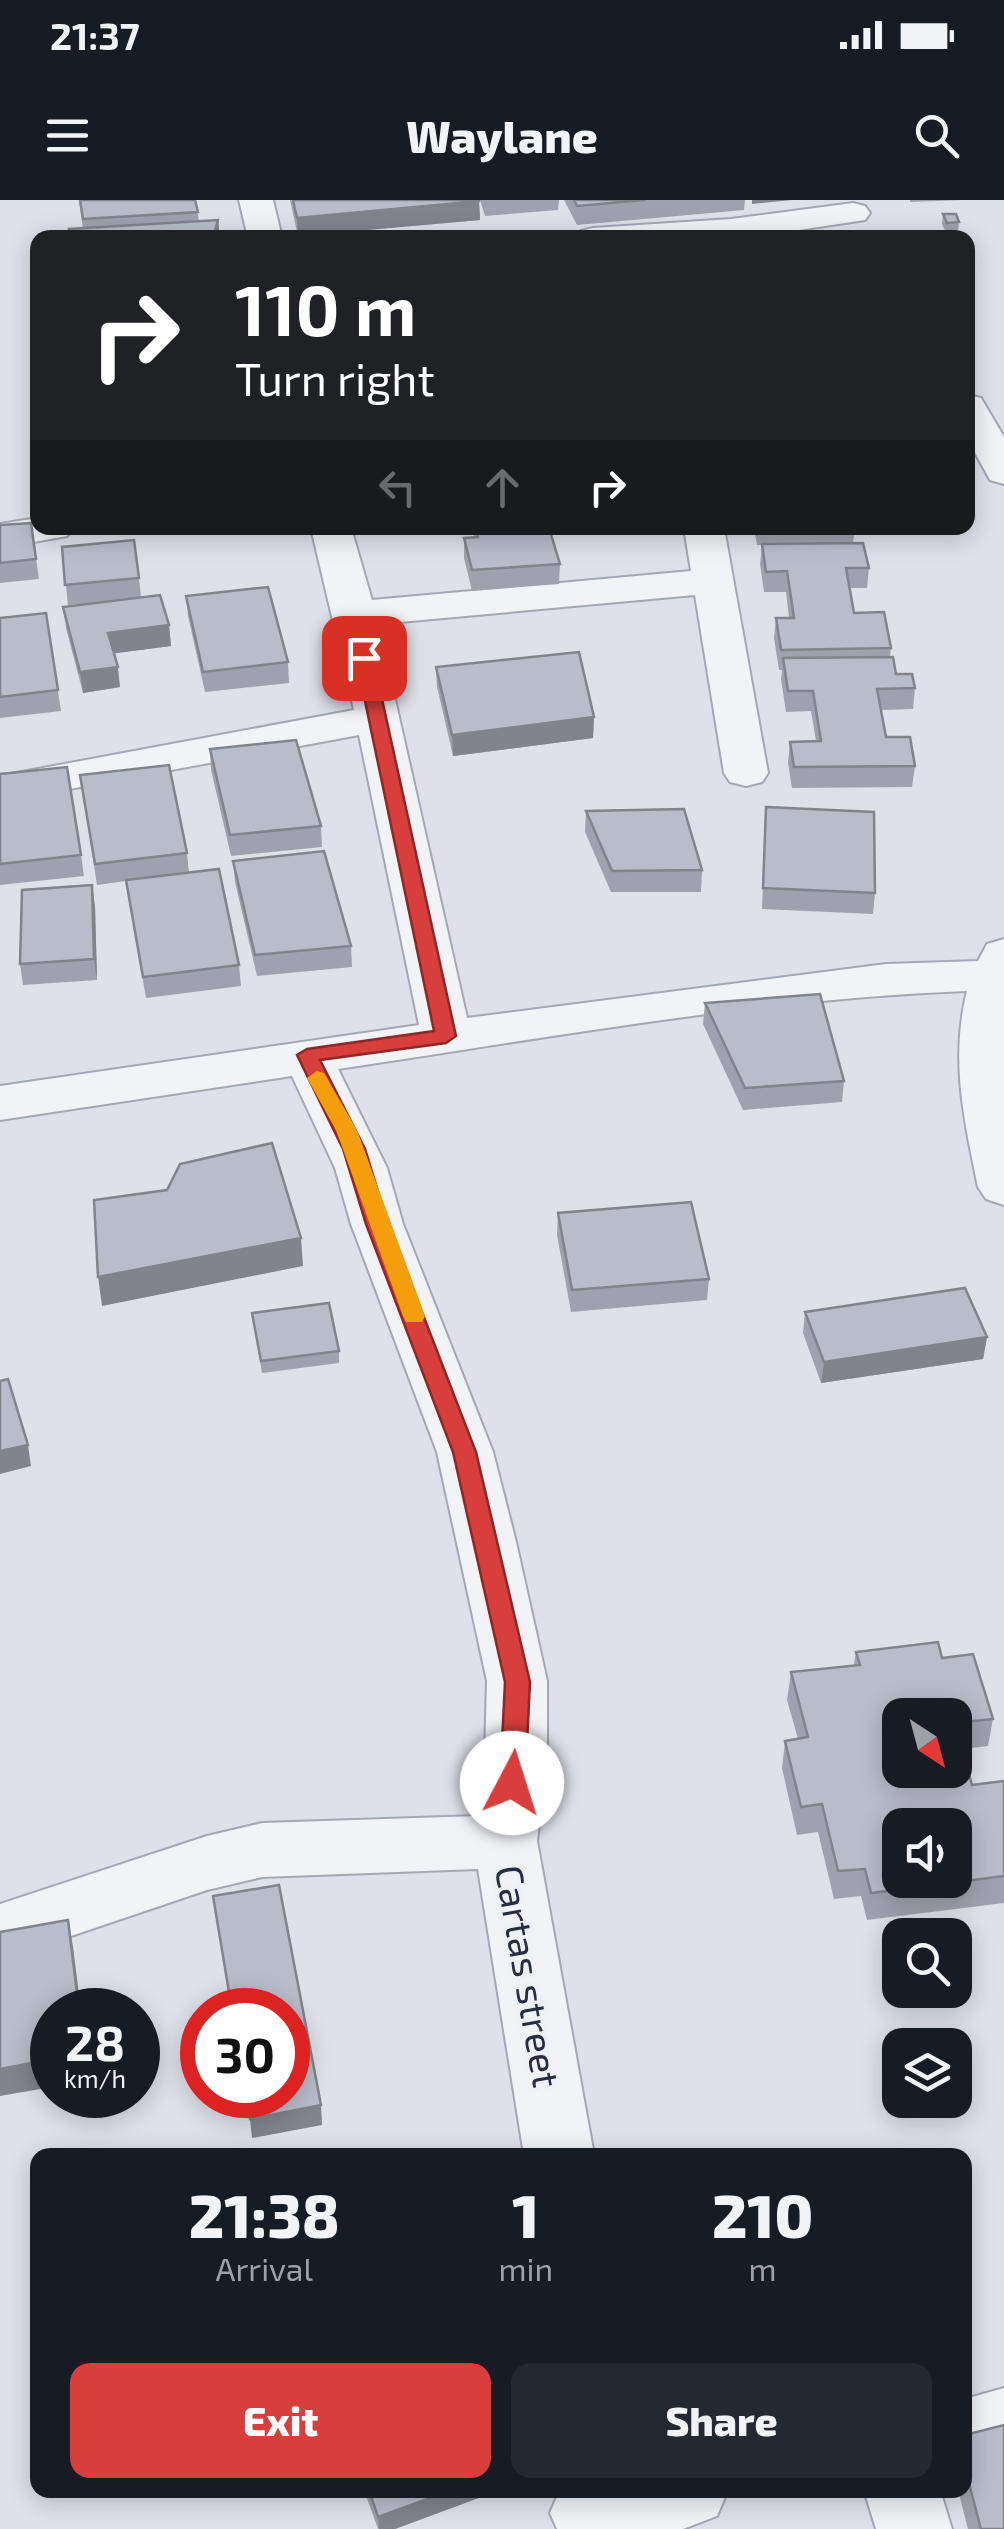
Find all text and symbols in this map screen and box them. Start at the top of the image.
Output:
text: 21:37 [50,12,140,58]
icon: menu [40,108,95,163]
text: Waylane [406,108,598,162]
icon: search [909,108,964,163]
text: 110 m [235,266,416,350]
icon: right [70,270,200,400]
text: Turn right [235,351,435,405]
icon: left [370,460,425,515]
icon: ahead [475,460,530,515]
icon: right [580,460,635,515]
pin [322,616,407,701]
icon: arrive [337,631,392,686]
north arrow [882,1698,972,1788]
map controls [882,1698,972,2118]
position arrow [460,1731,564,1835]
button: sound [882,1808,972,1898]
street label: Cartas street [487,1861,571,2091]
button: search [882,1918,972,2008]
speed limit sign: 30 [180,1988,310,2118]
text: 28 [65,2011,125,2071]
button: layers [882,2028,972,2118]
text: km/h [64,2063,126,2093]
text: 21:38 [189,2178,340,2250]
text: 1 [512,2178,539,2250]
text: 210 [712,2178,813,2250]
text: Arrival [216,2249,313,2287]
text: min [499,2249,553,2287]
text: m [749,2249,777,2287]
button: Exit [70,2363,491,2478]
button: Share [511,2363,932,2478]

